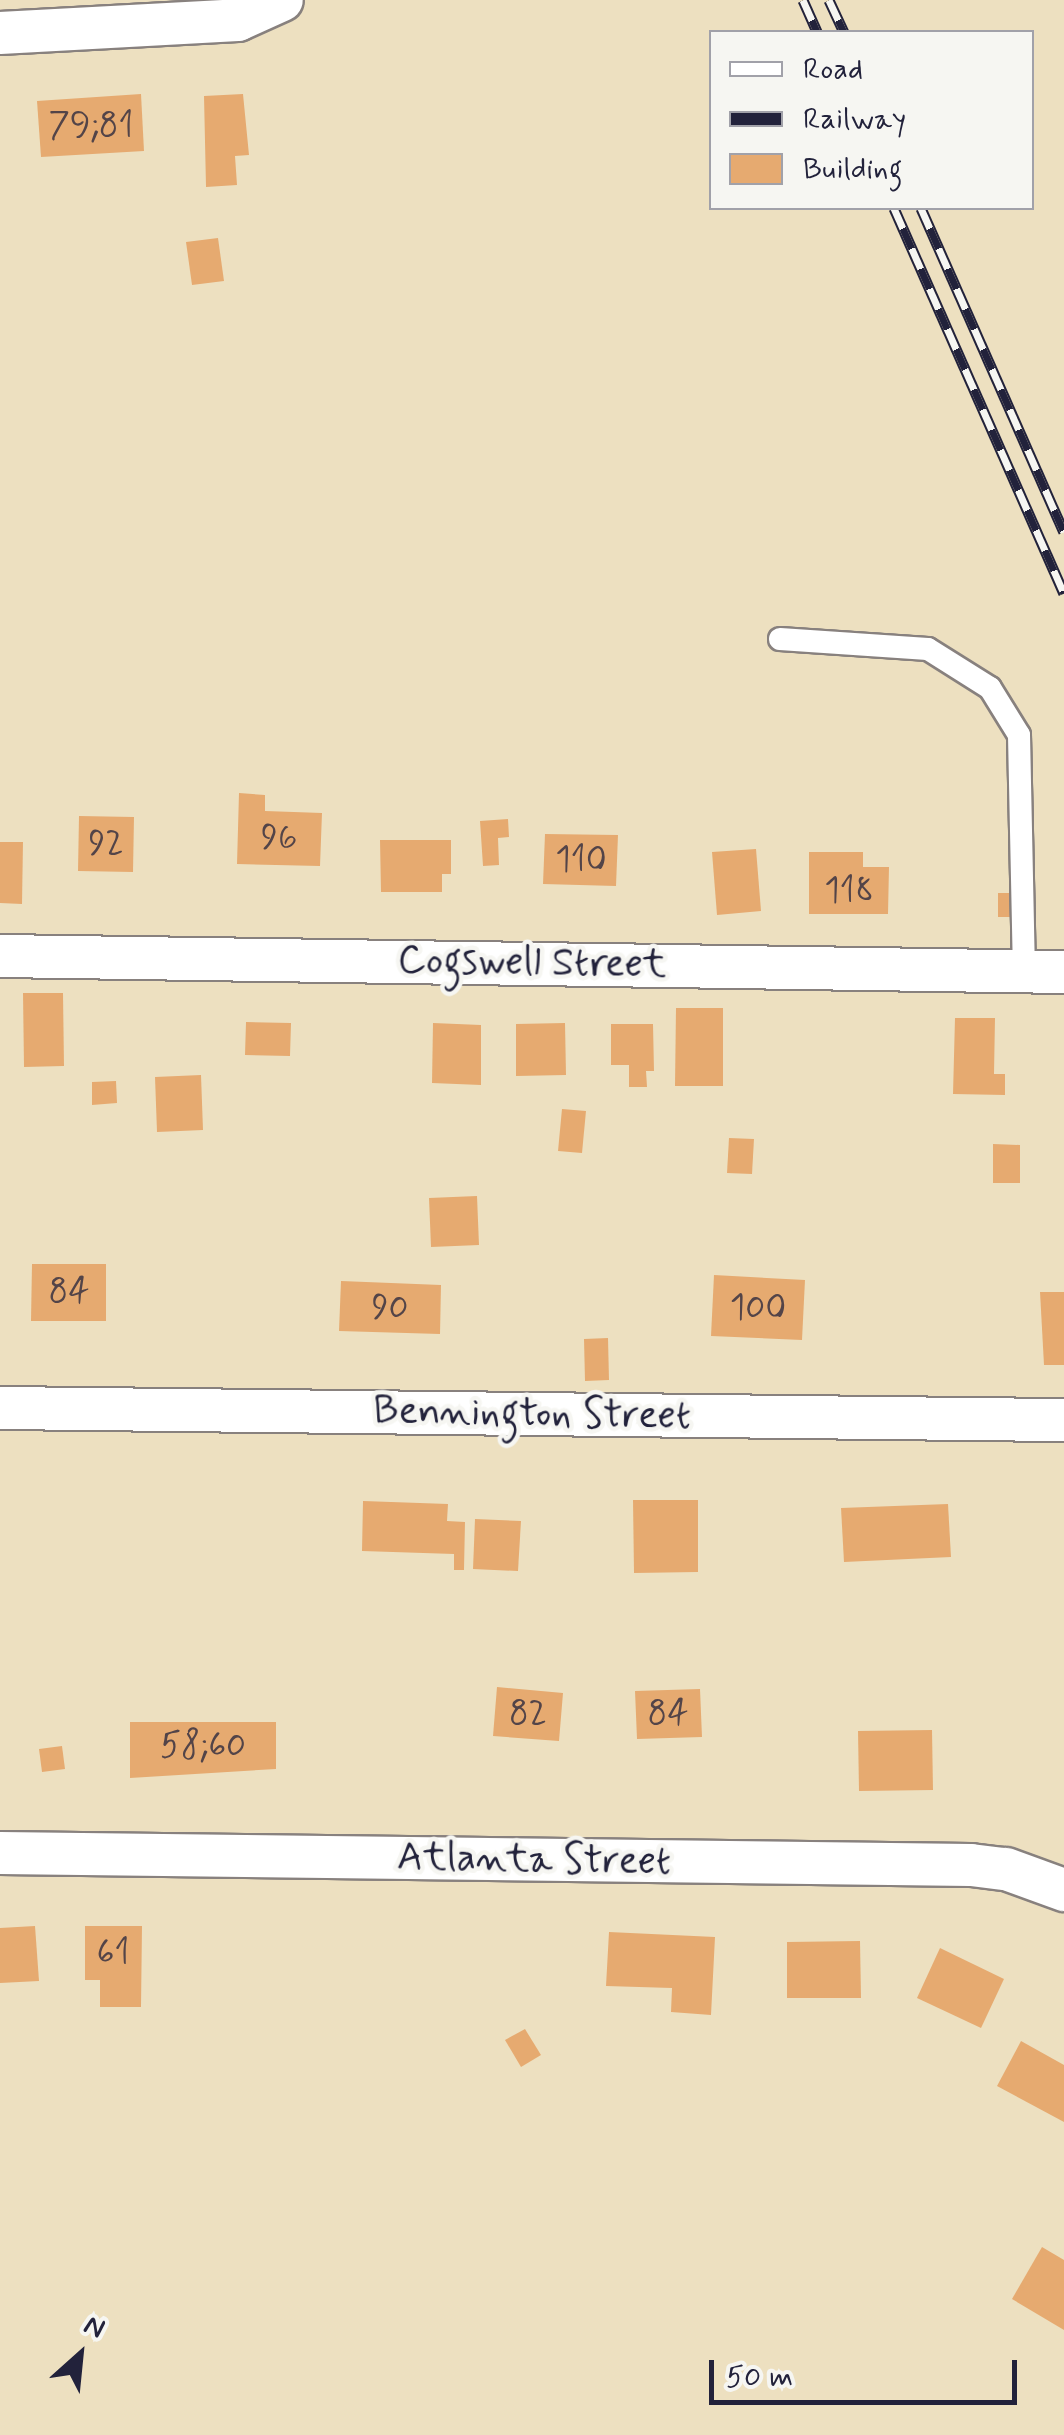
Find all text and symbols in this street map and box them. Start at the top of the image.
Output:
legend [709,30,1034,210]
text: Road [803,50,863,89]
text: Railway [803,100,906,139]
house number: 79;81 [49,105,133,147]
text: Building [803,150,902,189]
house number: 96 [261,817,297,859]
house number: 92 [88,823,124,865]
house number: 110 [555,839,607,881]
house number: 118 [824,870,874,912]
street label: Cogswell Street [397,937,667,989]
house number: 84 [49,1271,89,1313]
house number: 90 [371,1287,409,1329]
house number: 100 [730,1287,786,1329]
street label: Bennington Street [370,1387,694,1441]
house number: 82 [509,1693,547,1735]
house number: 84 [648,1693,688,1735]
house number: 58;60 [160,1725,246,1767]
street label: Atlanta Street [393,1834,675,1886]
house number: 61 [97,1932,129,1974]
north arrow [30,2305,130,2405]
text: N [77,2307,111,2349]
scale bar [714,2340,1022,2402]
text: 50 m [726,2358,793,2397]

